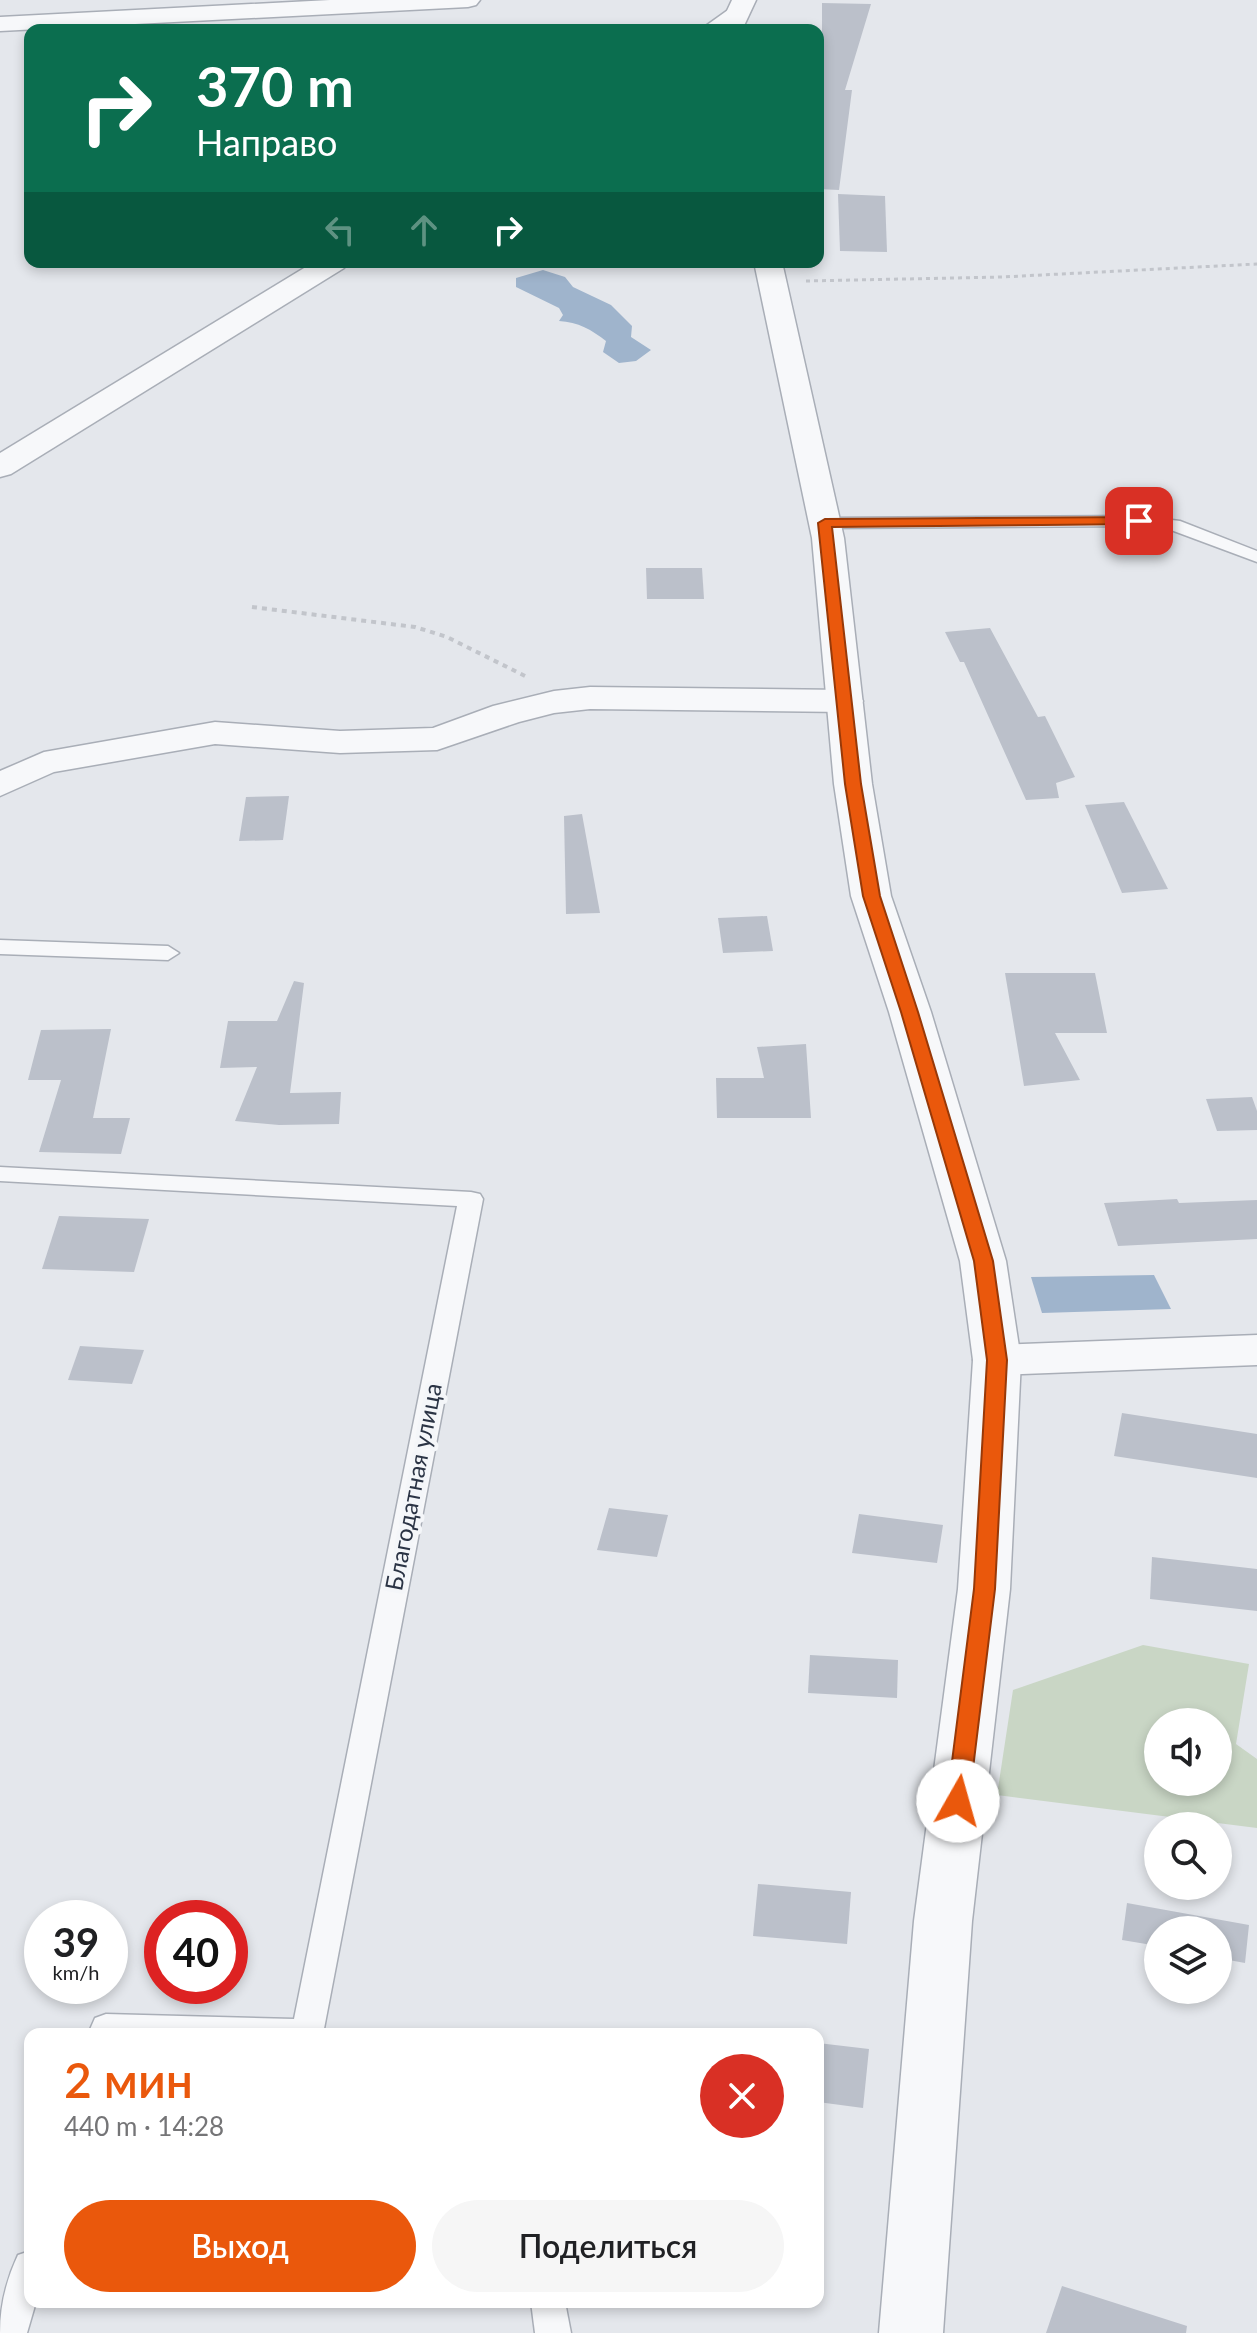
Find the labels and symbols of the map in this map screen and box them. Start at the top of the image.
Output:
pin [1105,487,1173,555]
street label: Благодатная улица [378,1381,447,1593]
position arrow [916,1759,1000,1843]
speed limit sign: 40 [144,1900,248,2004]

